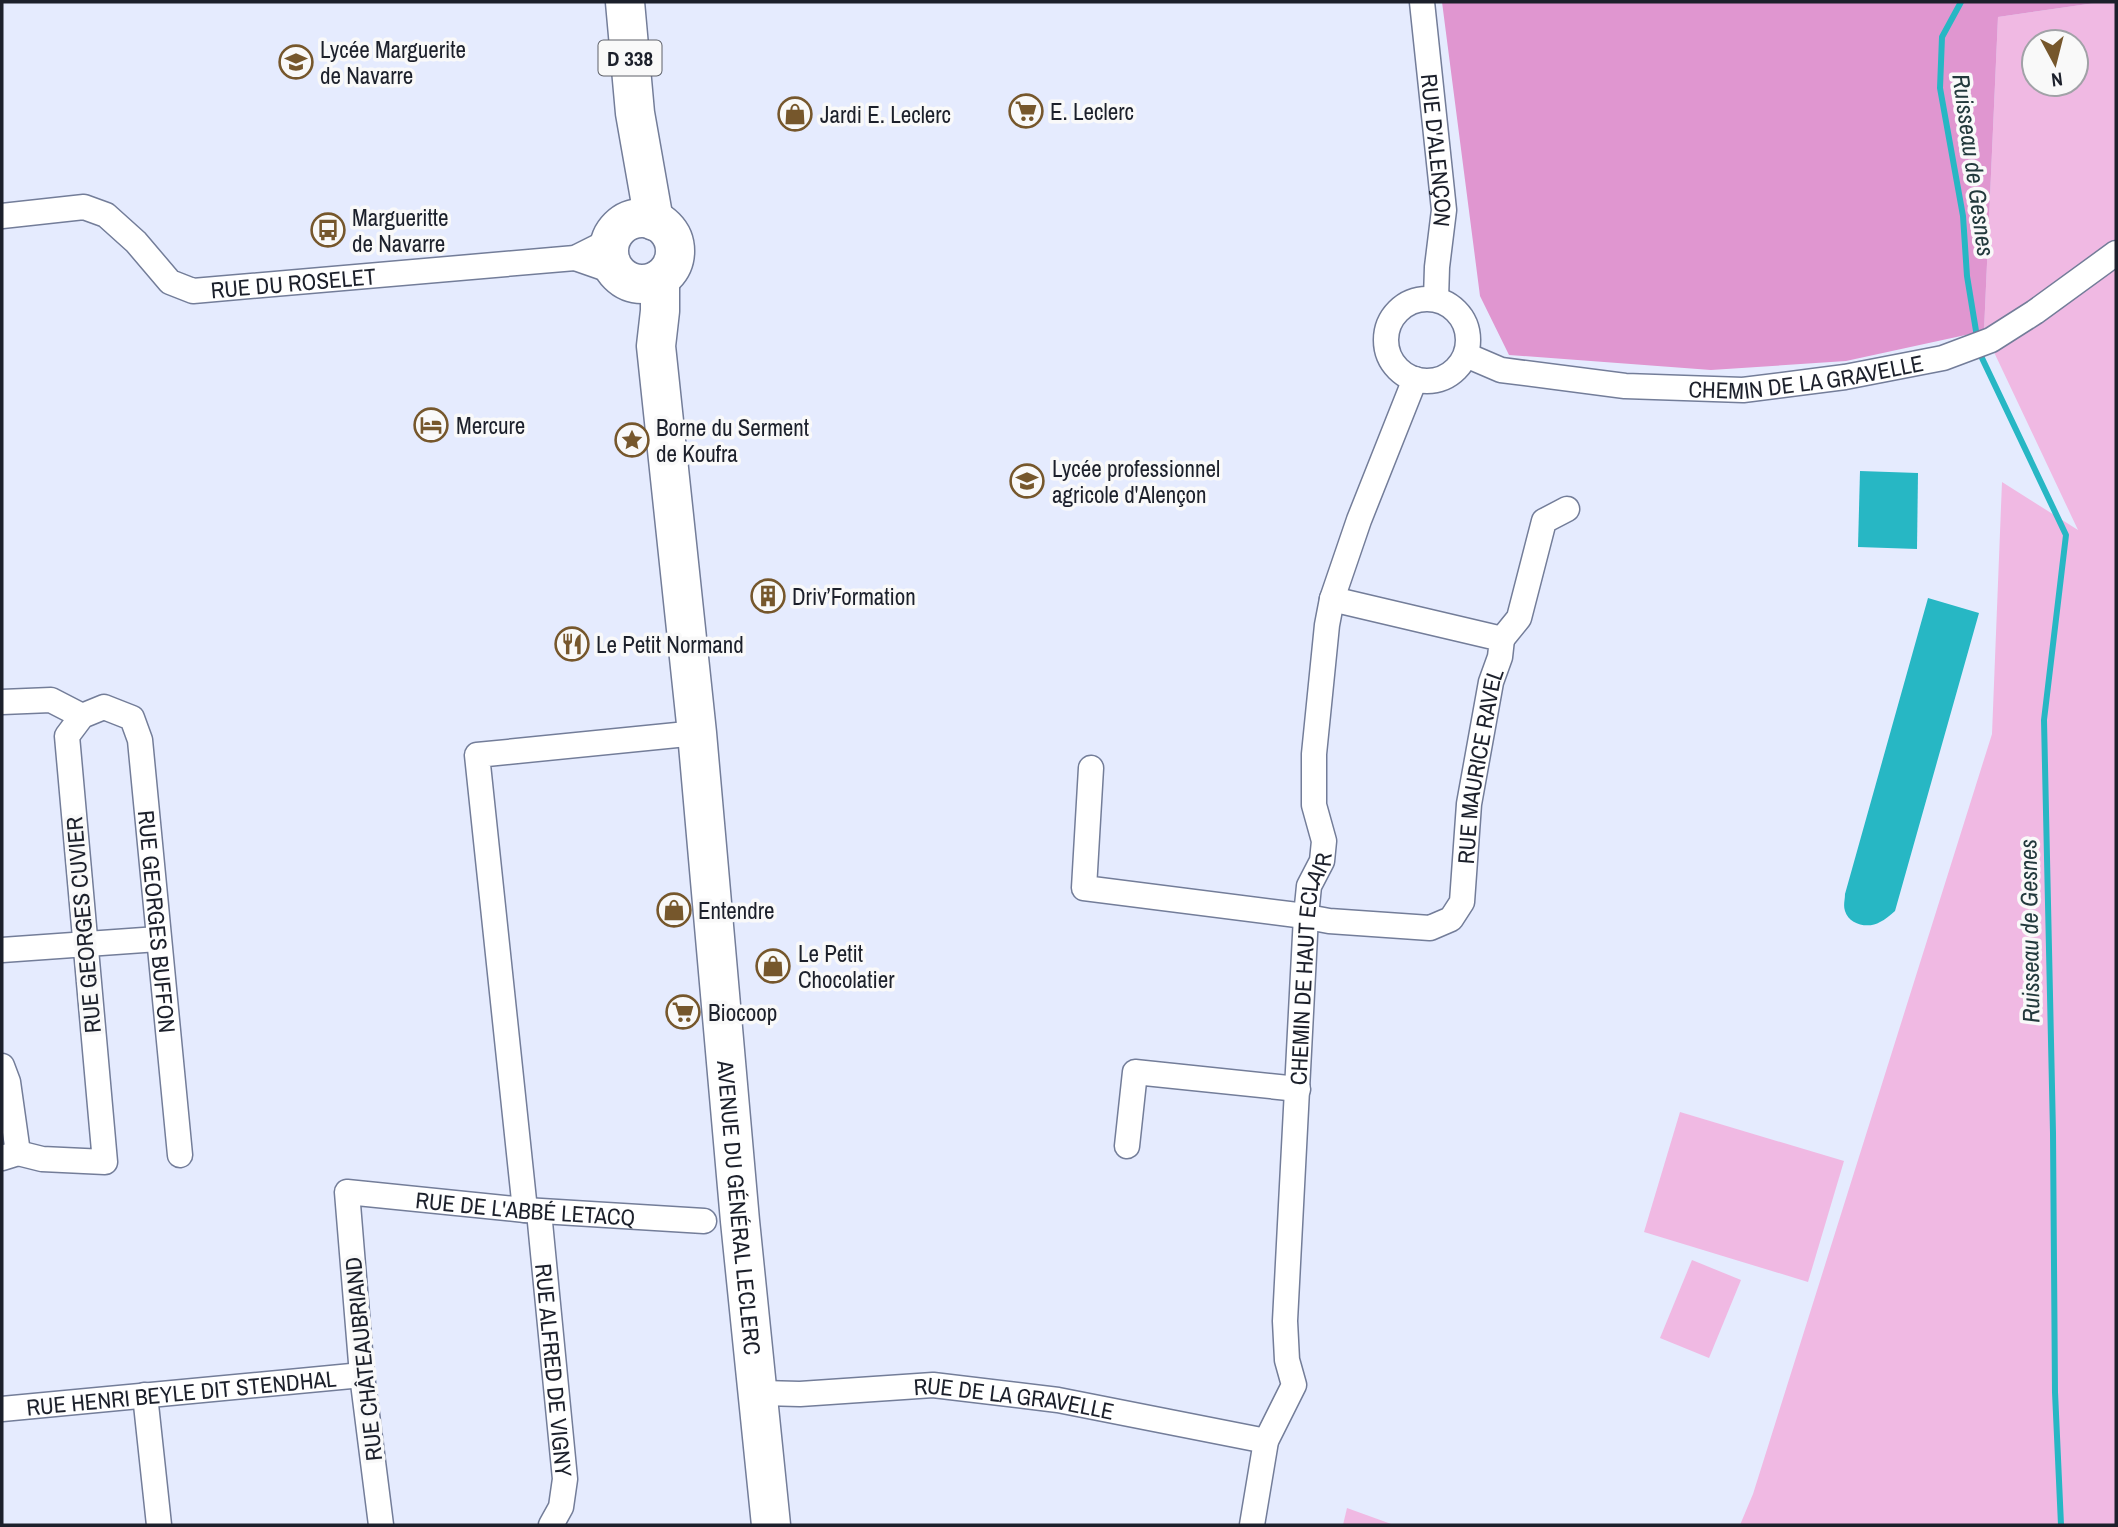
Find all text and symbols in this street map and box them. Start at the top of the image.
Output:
north arrow [2020,28,2090,98]
place label: Lycée Marguerite de Navarre [320,34,466,91]
road number: D 338 [598,41,662,76]
school or university icon: Lycée Marguerite de Navarre [277,43,315,81]
text: N [2050,66,2064,93]
street label: RUE D'ALENÇON [1414,72,1460,228]
water label: Ruisseau de Gesnes [1945,72,2003,258]
supermarket icon: E. Leclerc [1007,92,1045,130]
shop icon: Jardi E. Leclerc [776,95,814,133]
place label: E. Leclerc [1050,96,1134,127]
place label: Jardi E. Leclerc [820,99,951,130]
place label: Margueritte de Navarre [352,202,448,259]
bus stop icon: Margueritte de Navarre [309,211,347,249]
street label: RUE DU ROSELET [209,260,378,305]
street label: CHEMIN DE LA GRAVELLE [1688,347,1926,406]
hotel icon: Mercure [412,406,450,444]
place label: Mercure [456,410,525,441]
place label: Borne du Serment de Koufra [656,412,809,469]
place icon: Borne du Serment de Koufra [613,421,651,459]
place label: Lycée professionnel agricole d'Alençon [1052,453,1220,510]
school or university icon: Lycée professionnel agricole d'Alençon [1008,462,1046,500]
building icon: Driv’Formation [749,577,787,615]
place label: Driv’Formation [792,581,916,612]
restaurant icon: Le Petit Normand [553,625,591,663]
place label: Le Petit Normand [596,629,744,660]
street label: RUE MAURICE RAVEL [1449,663,1510,865]
street label: RUE GEORGES BUFFON [131,809,184,1034]
street label: RUE GEORGES CUVIER [58,815,108,1034]
water label: Ruisseau de Gesnes [2011,839,2047,1023]
street label: CHEMIN DE HAUT ECLAIR [1282,851,1338,1086]
shop icon: Entendre [655,891,693,929]
place label: Entendre [698,895,775,926]
place label: Le Petit Chocolatier [798,938,895,995]
shop icon: Le Petit Chocolatier [754,947,792,985]
supermarket icon: Biocoop [664,993,702,1031]
place label: Biocoop [708,997,777,1028]
street label: AVENUE DU GÉNÉRAL LECLERC [710,1058,769,1357]
street label: RUE DE L'ABBÉ LETACQ [414,1184,636,1232]
street label: RUE CHÂTEAUBRIAND [337,1255,389,1463]
street label: RUE ALFRED DE VIGNY [529,1262,580,1479]
street label: RUE HENRI BEYLE DIT STENDHAL [25,1362,338,1422]
street label: RUE DE LA GRAVELLE [913,1369,1117,1426]

